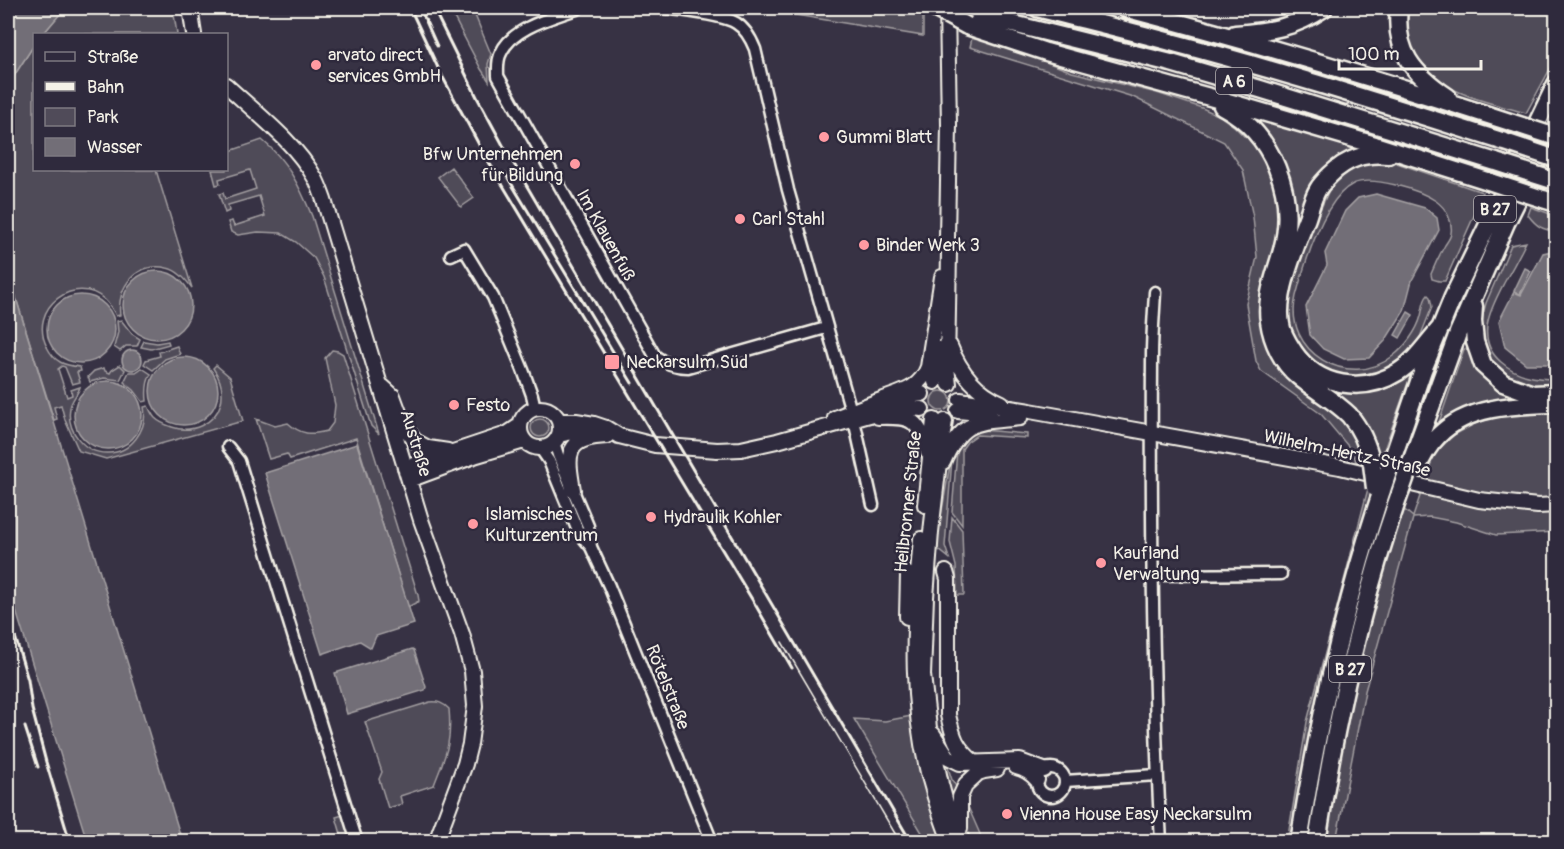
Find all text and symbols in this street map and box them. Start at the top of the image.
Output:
legend [33,33,228,171]
scale bar [1339,33,1482,71]
text: 100 m [1348,43,1400,66]
place label: arvato direct services GmbH [328,44,441,88]
text: Straße [87,46,138,69]
marker: arvato direct services GmbH [309,58,323,72]
road number: A 6 [1216,68,1252,94]
text: Bahn [87,76,124,99]
text: Park [87,106,119,129]
place label: Gummi Blatt [836,126,933,149]
marker: Gummi Blatt [817,130,831,144]
text: Wasser [87,136,143,159]
place label: Bfw Unternehmen für Bildung [423,143,563,187]
marker: Bfw Unternehmen für Bildung [568,157,582,171]
street label: Im Klauenfuß [571,185,640,285]
road number: B 27 [1474,196,1516,222]
place label: Carl Stahl [752,208,825,231]
marker: Carl Stahl [733,212,747,226]
place label: Binder Werk 3 [876,234,980,257]
marker: Binder Werk 3 [857,238,871,252]
place label: Neckarsulm Süd [626,351,748,374]
marker: Neckarsulm Süd [603,353,621,371]
place label: Festo [466,394,510,417]
marker: Festo [447,398,461,412]
street label: Austraße [394,407,437,480]
street label: Wilhelm-Hertz-Straße [1262,425,1432,482]
street label: Heilbronner Straße [890,430,927,574]
place label: Islamisches Kulturzentrum [485,503,598,547]
place label: Hydraulik Kohler [663,506,782,529]
marker: Hydraulik Kohler [644,510,658,524]
marker: Islamisches Kulturzentrum [466,517,480,531]
place label: Kaufland Verwaltung [1113,542,1199,586]
marker: Kaufland Verwaltung [1094,556,1108,570]
street label: Rötelstraße [640,641,695,733]
road number: B 27 [1329,656,1371,682]
place label: Vienna House Easy Neckarsulm [1019,803,1252,826]
marker: Vienna House Easy Neckarsulm [1000,807,1014,821]

